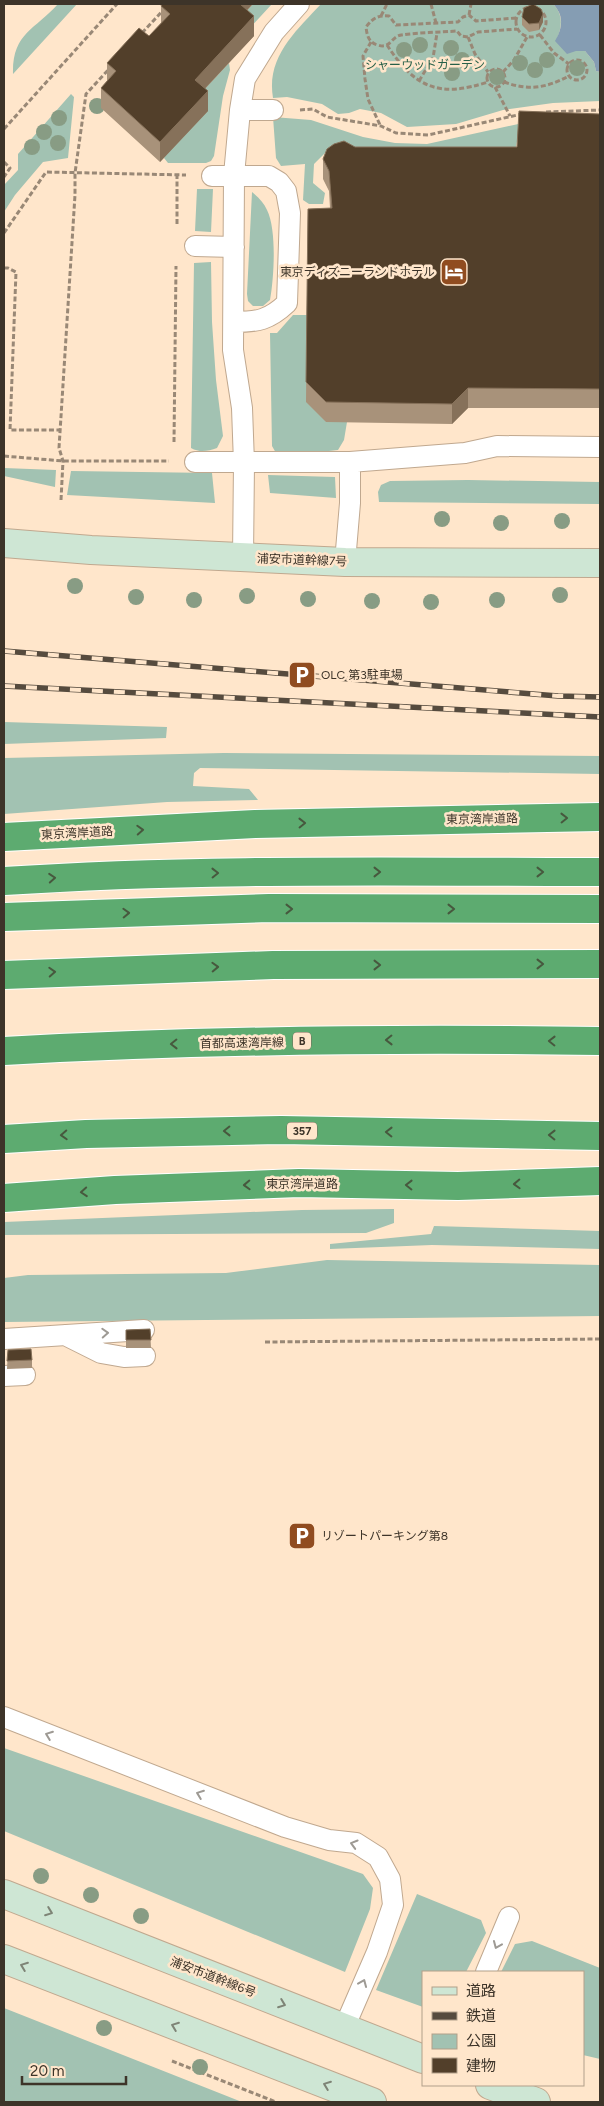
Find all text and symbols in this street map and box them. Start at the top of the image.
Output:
park label: シャーウッドガーデン [365,58,485,72]
hotel icon: 東京ディズニーランドホテル [439,257,469,287]
place label: 東京ディズニーランドホテル [280,265,435,279]
street label: 浦安市道幹線7号 [257,551,347,569]
parking icon: OLC 第3駐車場 [287,660,317,690]
place label: OLC 第3駐車場 [321,668,403,682]
street label: 東京湾岸道路 [446,811,518,827]
one-way arrow [561,813,569,823]
one-way arrow [298,818,306,828]
street label: 東京湾岸道路 [41,824,113,842]
one-way arrow [136,824,144,835]
one-way arrow [374,867,382,877]
one-way arrow [536,867,544,877]
one-way arrow [211,868,219,879]
one-way arrow [49,873,57,884]
one-way arrow [285,903,293,914]
one-way arrow [448,904,456,914]
one-way arrow [123,908,131,919]
one-way arrow [536,959,544,969]
one-way arrow [374,960,382,970]
one-way arrow [211,961,219,972]
one-way arrow [49,967,57,978]
road number: B [293,1032,311,1050]
street label: 首都高速湾岸線 [200,1035,284,1051]
one-way arrow [385,1035,392,1045]
one-way arrow [547,1035,555,1046]
one-way arrow [170,1039,178,1050]
road number: 357 [287,1122,317,1140]
one-way arrow [222,1126,230,1136]
one-way arrow [385,1127,392,1137]
one-way arrow [60,1130,68,1141]
one-way arrow [547,1130,555,1141]
street label: 東京湾岸道路 [266,1177,338,1191]
one-way arrow [512,1179,520,1189]
one-way arrow [242,1180,250,1190]
one-way arrow [405,1180,412,1190]
one-way arrow [80,1187,88,1198]
one-way arrow [101,1327,109,1338]
parking icon: リゾートパーキング第8 [287,1521,317,1551]
place label: リゾートパーキング第8 [321,1529,448,1543]
one-way arrow [45,1731,54,1741]
one-way arrow [196,1790,205,1800]
one-way arrow [350,1840,359,1850]
one-way arrow [44,1906,53,1916]
one-way arrow [493,1940,504,1949]
street label: 浦安市道幹線6号 [168,1954,258,2000]
one-way arrow [20,1962,29,1973]
legend [422,1971,584,2086]
one-way arrow [357,1979,368,1988]
text: 道路 [466,1982,496,2000]
one-way arrow [277,1997,286,2008]
text: 鉄道 [466,2007,496,2025]
one-way arrow [171,2021,180,2032]
text: 公園 [466,2032,496,2050]
scale bar [22,2054,126,2086]
text: 建物 [466,2057,496,2075]
text: 20 m [30,2062,64,2080]
one-way arrow [323,2080,331,2090]

